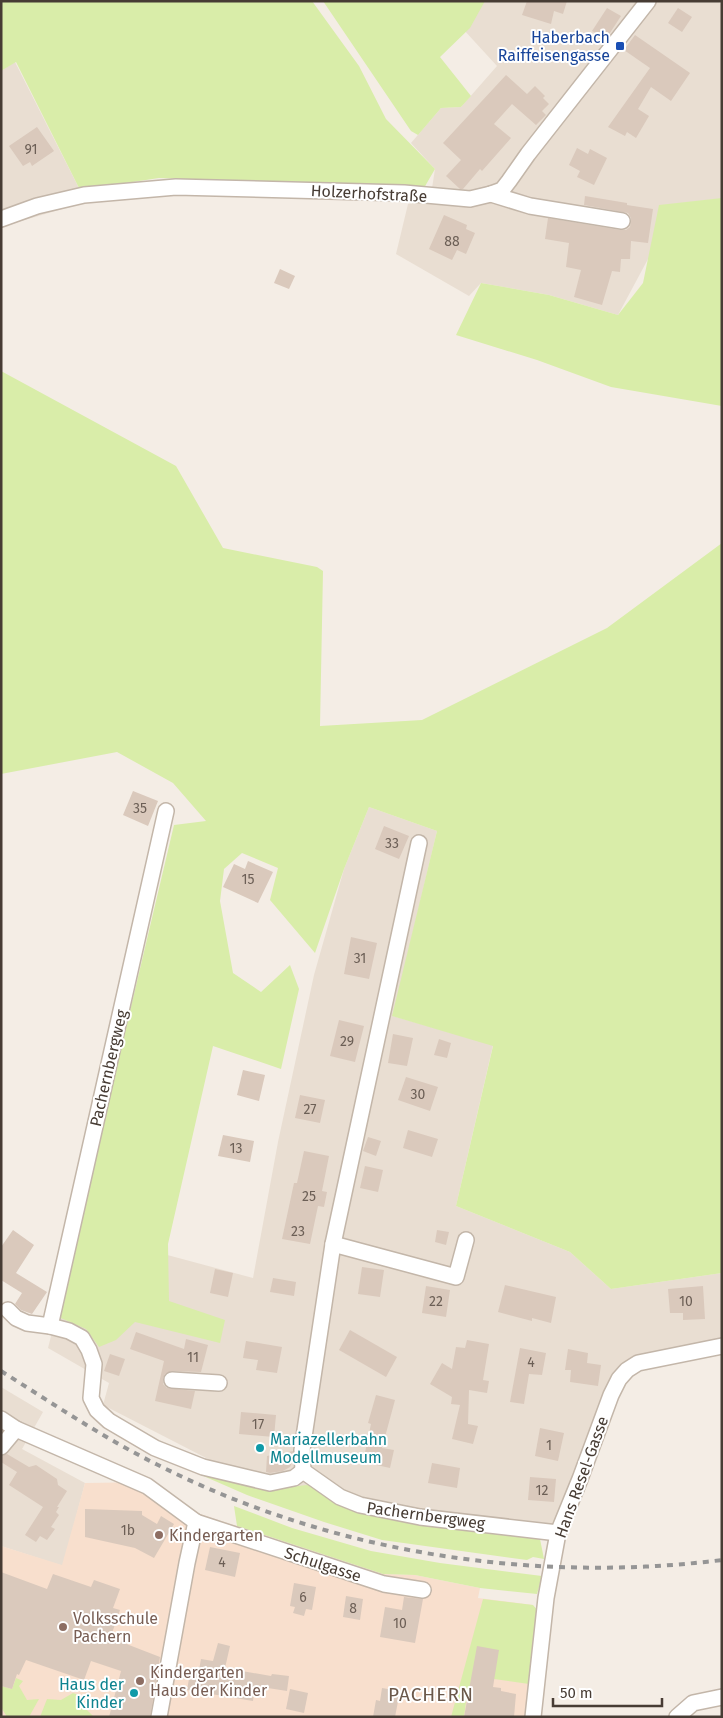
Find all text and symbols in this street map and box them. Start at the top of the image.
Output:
place label: Haberbach Raiffeisengasse [498,28,610,65]
marker: Haberbach Raiffeisengasse [614,40,626,52]
house number: 91 [24,141,38,158]
street label: Holzerhofstraße [310,181,428,206]
house number: 88 [444,233,460,250]
house number: 35 [133,800,147,817]
house number: 33 [385,835,399,852]
house number: 15 [241,871,255,888]
house number: 31 [354,950,366,967]
street label: Pachernbergweg [86,1007,131,1128]
house number: 29 [340,1033,354,1050]
house number: 30 [411,1086,426,1103]
house number: 27 [303,1101,317,1118]
house number: 13 [229,1140,243,1157]
house number: 25 [302,1188,316,1205]
house number: 23 [291,1223,305,1240]
house number: 22 [429,1293,443,1310]
house number: 10 [679,1293,693,1310]
house number: 11 [187,1349,199,1366]
house number: 4 [527,1354,535,1371]
street label: Hans Resel-Gasse [551,1414,612,1541]
house number: 17 [252,1416,264,1433]
place label: Mariazellerbahn Modellmuseum [270,1430,387,1467]
house number: 1 [546,1437,552,1454]
marker: Mariazellerbahn Modellmuseum [254,1442,266,1454]
house number: 12 [536,1482,549,1499]
street label: Pachernbergweg [365,1498,487,1533]
house number: 1b [121,1522,135,1539]
place label: Kindergarten [169,1526,263,1545]
marker: Kindergarten [153,1529,165,1541]
street label: Schulgasse [282,1543,364,1586]
house number: 4 [218,1554,226,1571]
house number: 6 [299,1589,307,1606]
house number: 8 [349,1600,357,1617]
place label: Volksschule Pachern [73,1609,158,1646]
house number: 10 [393,1615,407,1632]
marker: Volksschule Pachern [57,1621,69,1633]
place label: Kindergarten Haus der Kinder [150,1663,268,1700]
place label: Haus der Kinder [59,1675,125,1712]
marker: Kindergarten Haus der Kinder [134,1675,146,1687]
scale bar [553,1676,662,1708]
district label: PACHERN [388,1683,474,1706]
text: 50 m [560,1684,593,1702]
marker: Haus der Kinder [128,1687,140,1699]

